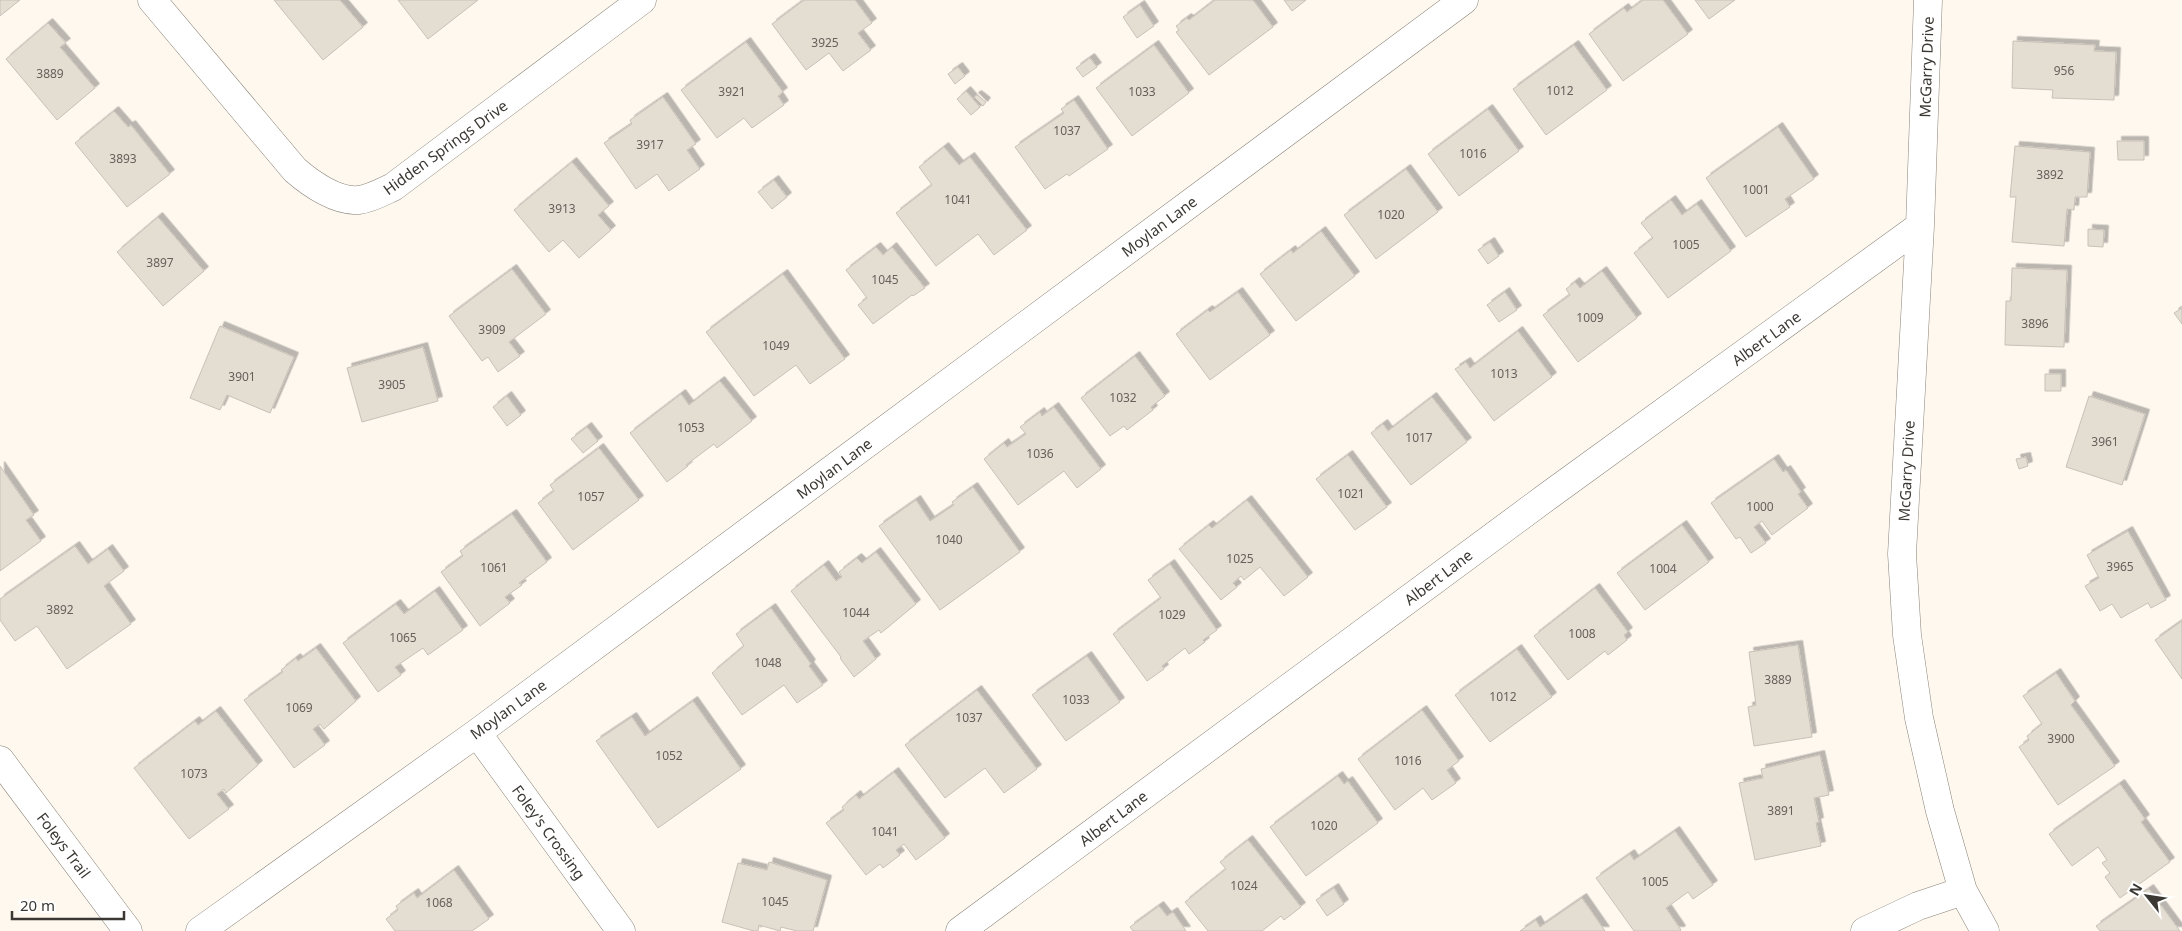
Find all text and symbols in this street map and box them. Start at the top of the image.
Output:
street label: McGarry Drive [1914,16,1938,118]
house number: 3925 [811,34,839,51]
house number: 956 [2054,62,2074,79]
house number: 3889 [36,65,64,82]
house number: 1012 [1546,82,1574,99]
house number: 3921 [718,83,746,100]
house number: 1033 [1128,83,1156,100]
street label: Hidden Springs Drive [379,95,511,199]
house number: 1037 [1053,122,1081,139]
house number: 3917 [636,136,664,153]
house number: 1016 [1459,145,1487,162]
house number: 3893 [109,150,137,167]
house number: 3892 [2036,166,2064,183]
house number: 1001 [1742,181,1770,198]
house number: 1041 [944,191,972,208]
street label: Moylan Lane [1117,191,1201,261]
house number: 3913 [548,200,576,217]
house number: 1020 [1377,206,1405,223]
house number: 1005 [1672,236,1700,253]
house number: 3897 [146,254,174,271]
house number: 1045 [871,271,899,288]
street label: Albert Lane [1727,306,1805,370]
house number: 1009 [1576,309,1604,326]
house number: 3896 [2021,315,2049,332]
house number: 3909 [478,321,506,338]
house number: 1049 [762,337,790,354]
house number: 1013 [1490,365,1518,382]
house number: 3901 [228,368,256,385]
house number: 3905 [378,376,406,393]
house number: 1032 [1109,389,1137,406]
house number: 1053 [677,419,705,436]
street label: McGarry Drive [1893,420,1919,522]
house number: 1017 [1405,429,1433,446]
street label: Moylan Lane [792,433,876,503]
house number: 3961 [2091,433,2119,450]
house number: 1036 [1026,445,1054,462]
house number: 1021 [1337,485,1365,502]
house number: 1057 [577,488,605,505]
house number: 1000 [1746,498,1774,515]
house number: 1040 [935,531,963,548]
street label: Albert Lane [1400,545,1476,609]
house number: 1025 [1226,550,1254,567]
house number: 3965 [2106,558,2134,575]
house number: 1061 [480,559,508,576]
house number: 1004 [1649,560,1677,577]
house number: 3892 [46,601,74,618]
house number: 1044 [842,604,870,621]
house number: 1029 [1158,606,1186,623]
house number: 1008 [1568,625,1596,642]
house number: 1065 [389,629,417,646]
house number: 1048 [754,654,782,671]
house number: 3889 [1764,671,1792,688]
street label: Moylan Lane [466,675,550,743]
house number: 1012 [1489,688,1517,705]
house number: 1033 [1062,691,1090,708]
house number: 1069 [285,699,313,716]
house number: 1037 [955,709,983,726]
house number: 3900 [2047,730,2075,747]
house number: 1052 [655,747,683,764]
house number: 1016 [1394,752,1422,769]
house number: 1073 [180,765,208,782]
street label: Foley's Crossing [508,781,590,883]
street label: Albert Lane [1075,786,1151,850]
house number: 3891 [1767,802,1795,819]
street label: Foleys Trail [33,808,95,882]
house number: 1020 [1310,817,1338,834]
house number: 1041 [871,823,899,840]
north arrow [2122,871,2172,921]
house number: 1005 [1641,873,1669,890]
house number: 1024 [1230,877,1258,894]
text: N [2124,880,2146,899]
scale bar [12,888,125,920]
house number: 1045 [761,893,789,910]
house number: 1068 [425,894,453,911]
text: 20 m [20,895,55,915]

